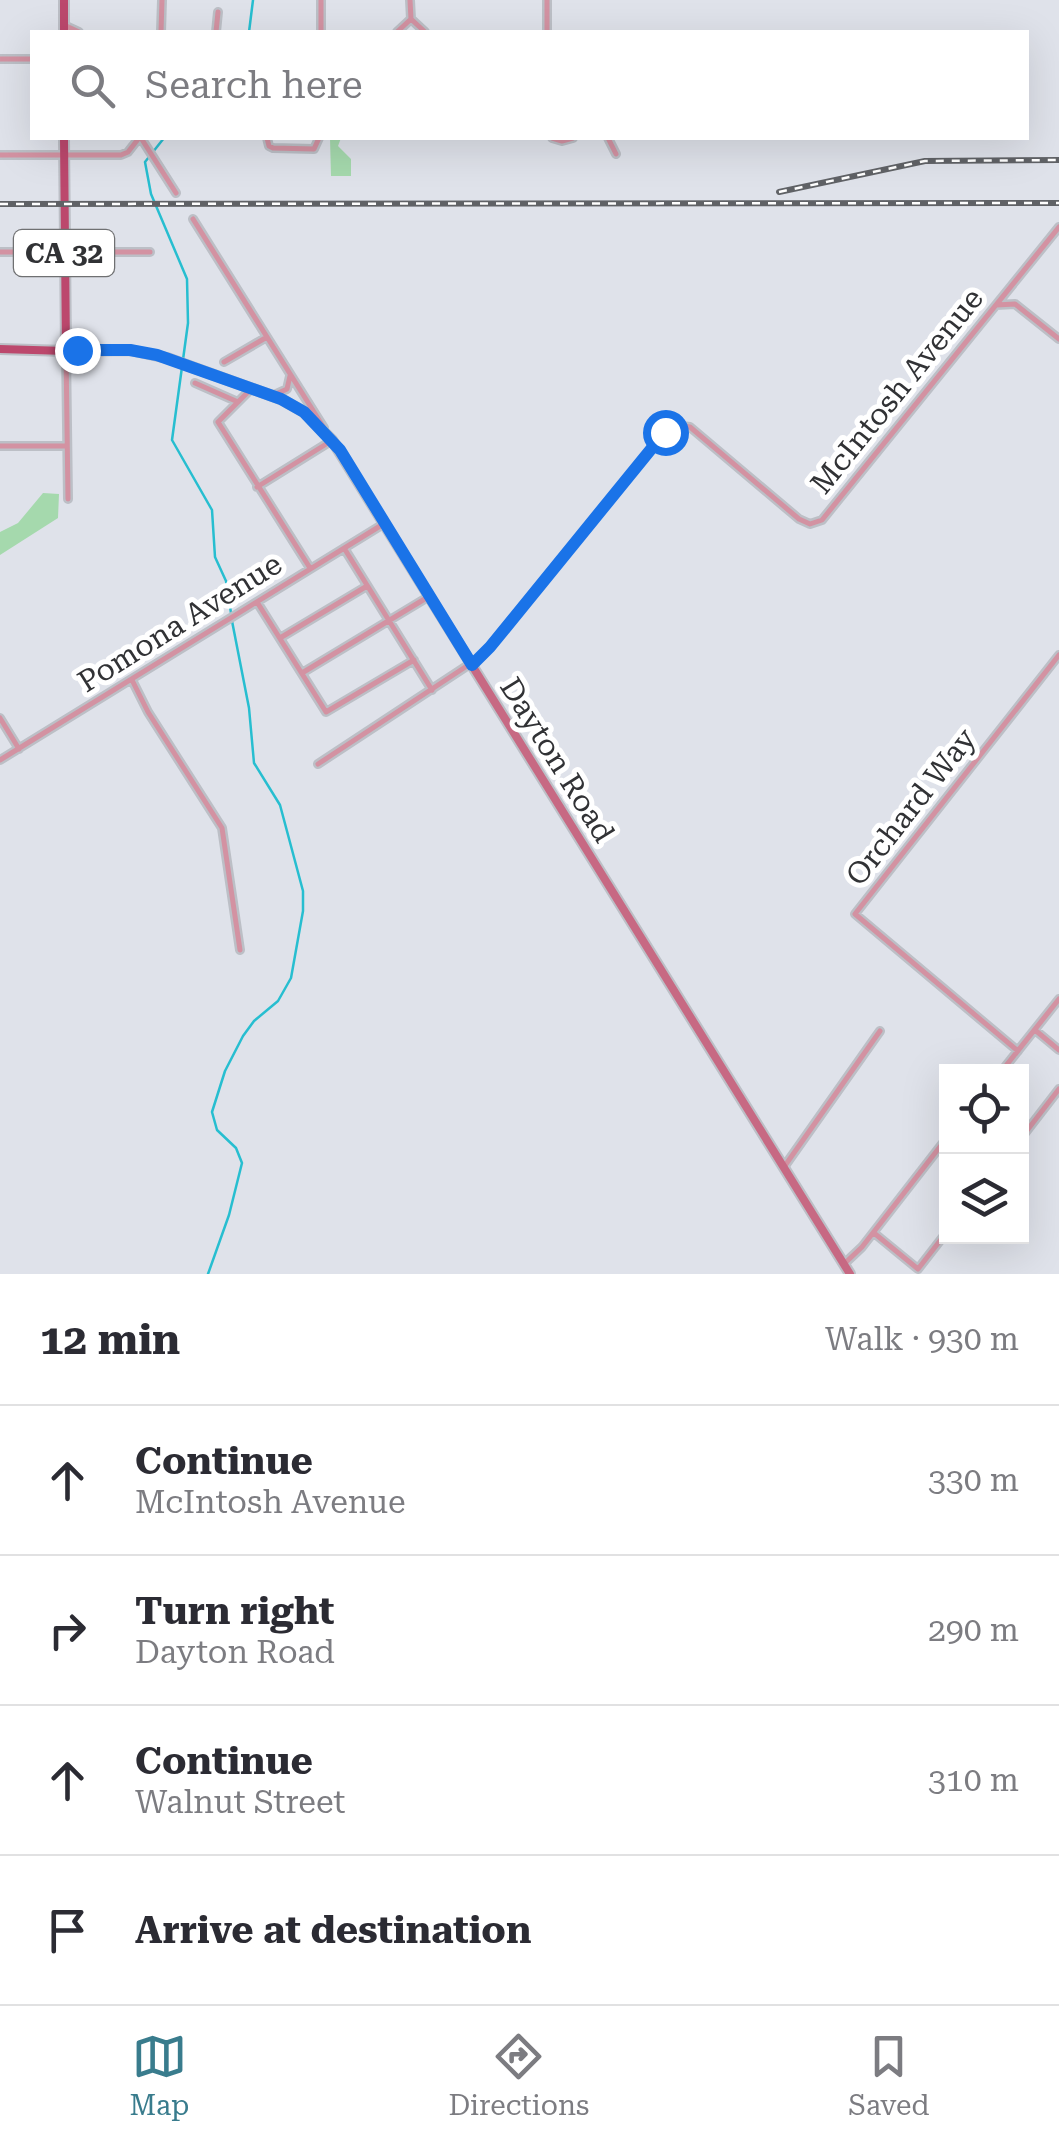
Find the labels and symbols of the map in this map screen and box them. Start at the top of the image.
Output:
road number: CA 32 [14,230,114,276]
street label: McIntosh Avenue [803,281,990,500]
route end [55,328,101,374]
route start [643,410,689,456]
street label: Pomona Avenue [71,546,288,699]
street label: Dayton Road [493,671,622,848]
street label: Orchard Way [838,721,983,892]

